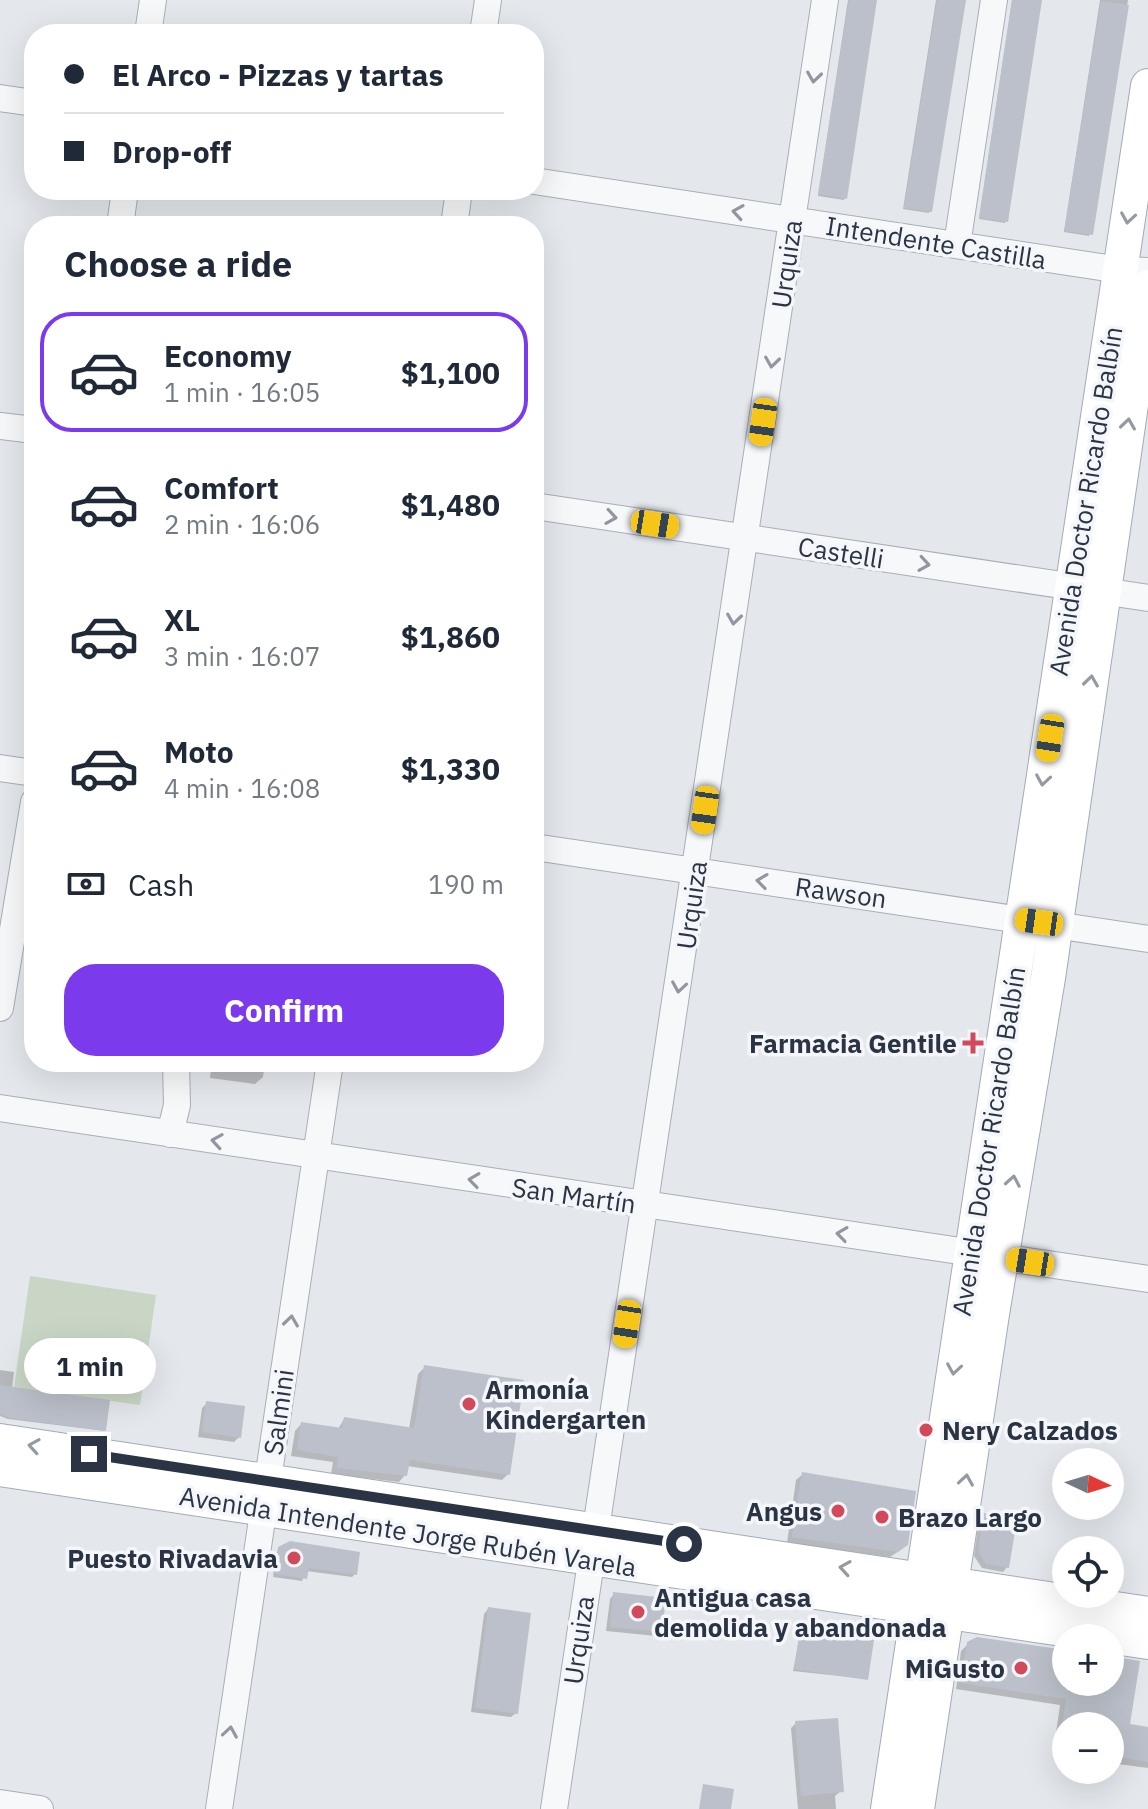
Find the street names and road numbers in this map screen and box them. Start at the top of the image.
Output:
street label: Intendente Castilla [823,208,1049,276]
street label: Urquiza [763,217,809,311]
street label: Avenida Doctor Ricardo Balbín [1041,324,1129,678]
street label: Castelli [796,528,886,576]
street label: Urquiza [668,858,714,952]
street label: Rawson [793,869,889,915]
street label: Avenida Doctor Ricardo Balbín [944,964,1032,1318]
street label: San Martín [510,1169,638,1221]
street label: Salmini [255,1367,301,1457]
street label: Avenida Intendente Jorge Rubén Varela [177,1478,639,1584]
street label: Urquiza [555,1593,601,1687]

